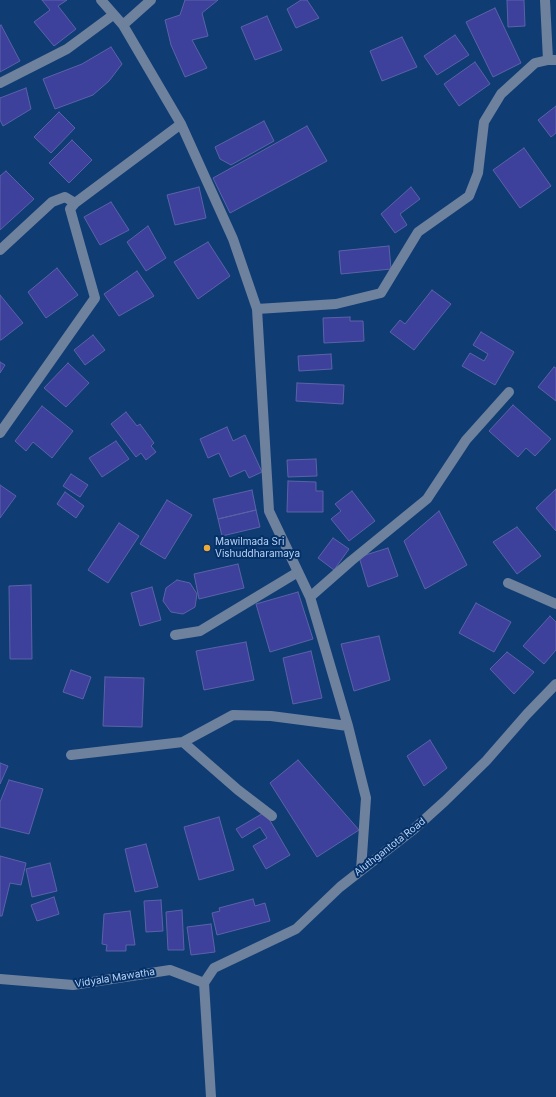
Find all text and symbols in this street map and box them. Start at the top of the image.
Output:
place label: Mawilmada Sri Vishuddharamaya [215,536,300,560]
marker: Mawilmada Sri Vishuddharamaya [202,543,212,553]
street label: Aluthgantota Road [352,815,428,879]
street label: Vidyala Mawatha [74,966,156,990]

